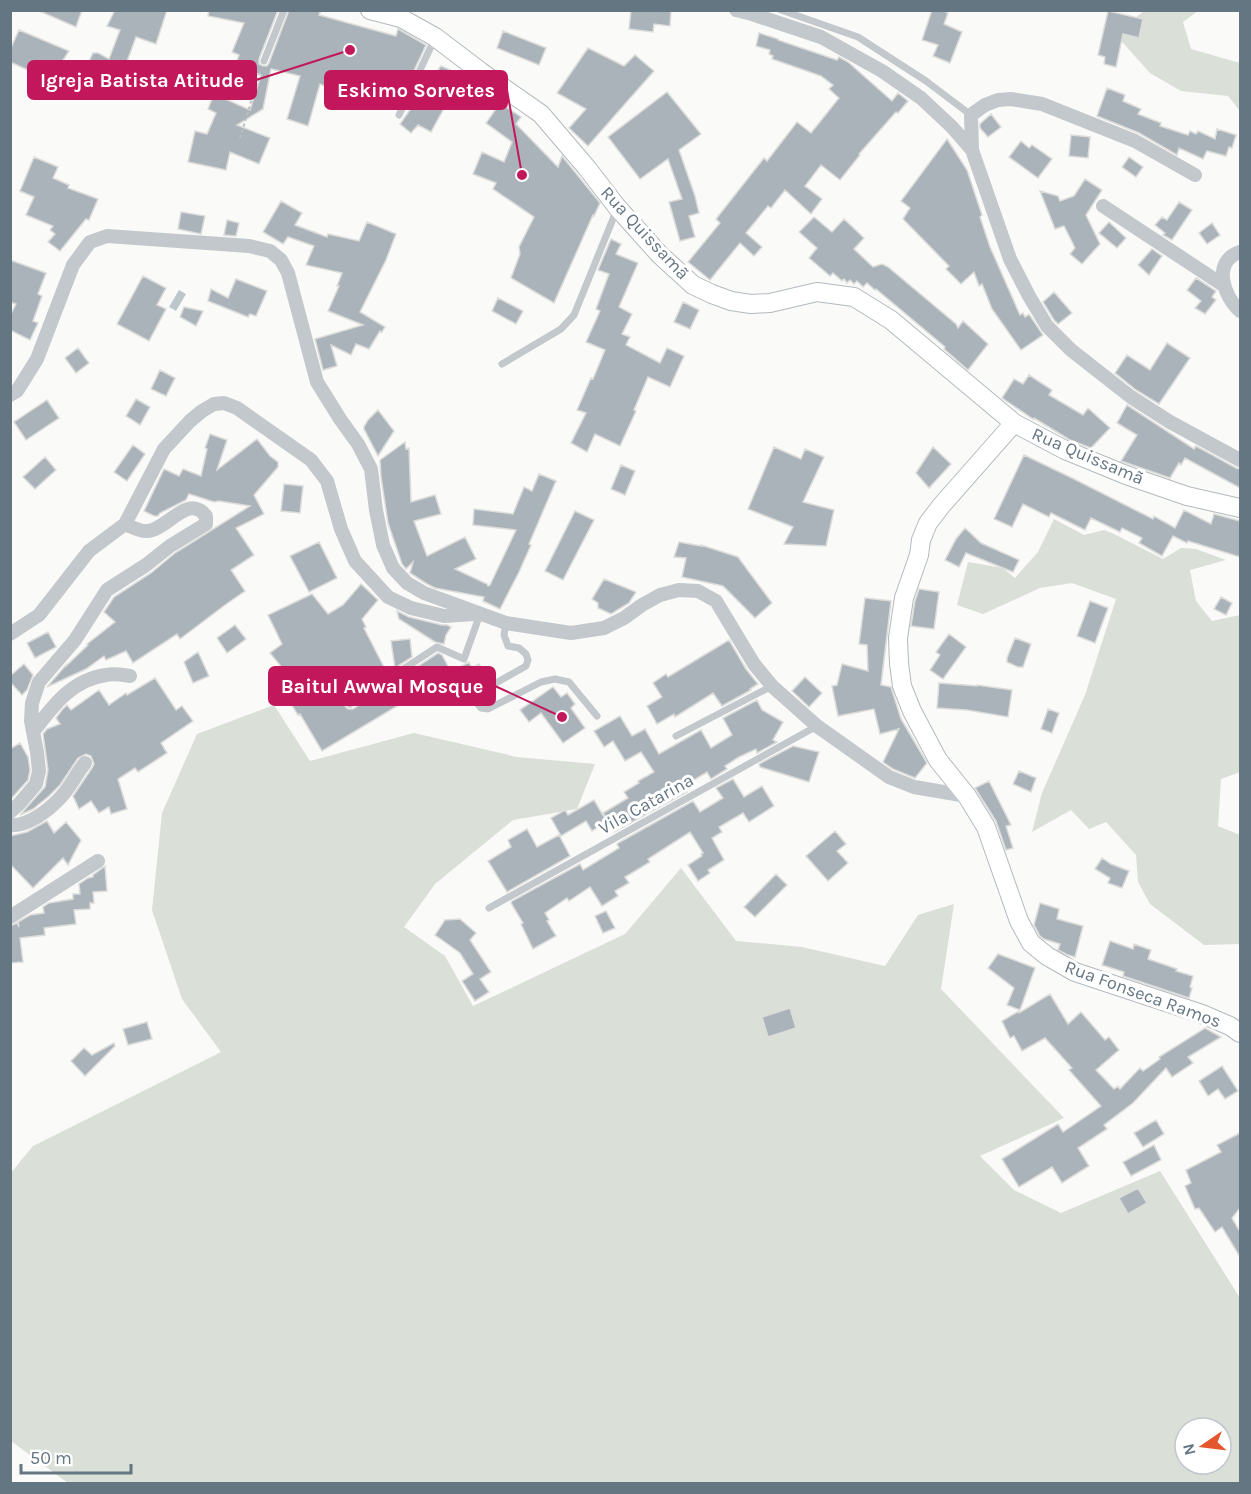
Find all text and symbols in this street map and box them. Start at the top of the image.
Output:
callout: Igreja Batista Atitude [28,61,256,99]
text: Igreja Batista Atitude [40,69,244,92]
callout: Eskimo Sorvetes [325,71,507,109]
text: Eskimo Sorvetes [337,79,495,102]
street label: Rua Quissamã [596,182,694,284]
street label: Rua Quissamã [1029,422,1147,490]
callout: Baitul Awwal Mosque [269,667,495,705]
text: Baitul Awwal Mosque [281,675,483,698]
street label: Vila Catarina [595,769,697,839]
street label: Rua Fonseca Ramos [1062,955,1224,1033]
north arrow [1173,1416,1233,1476]
scale bar [21,1437,130,1475]
text: N [1178,1442,1200,1457]
text: 50 m [30,1447,72,1469]

